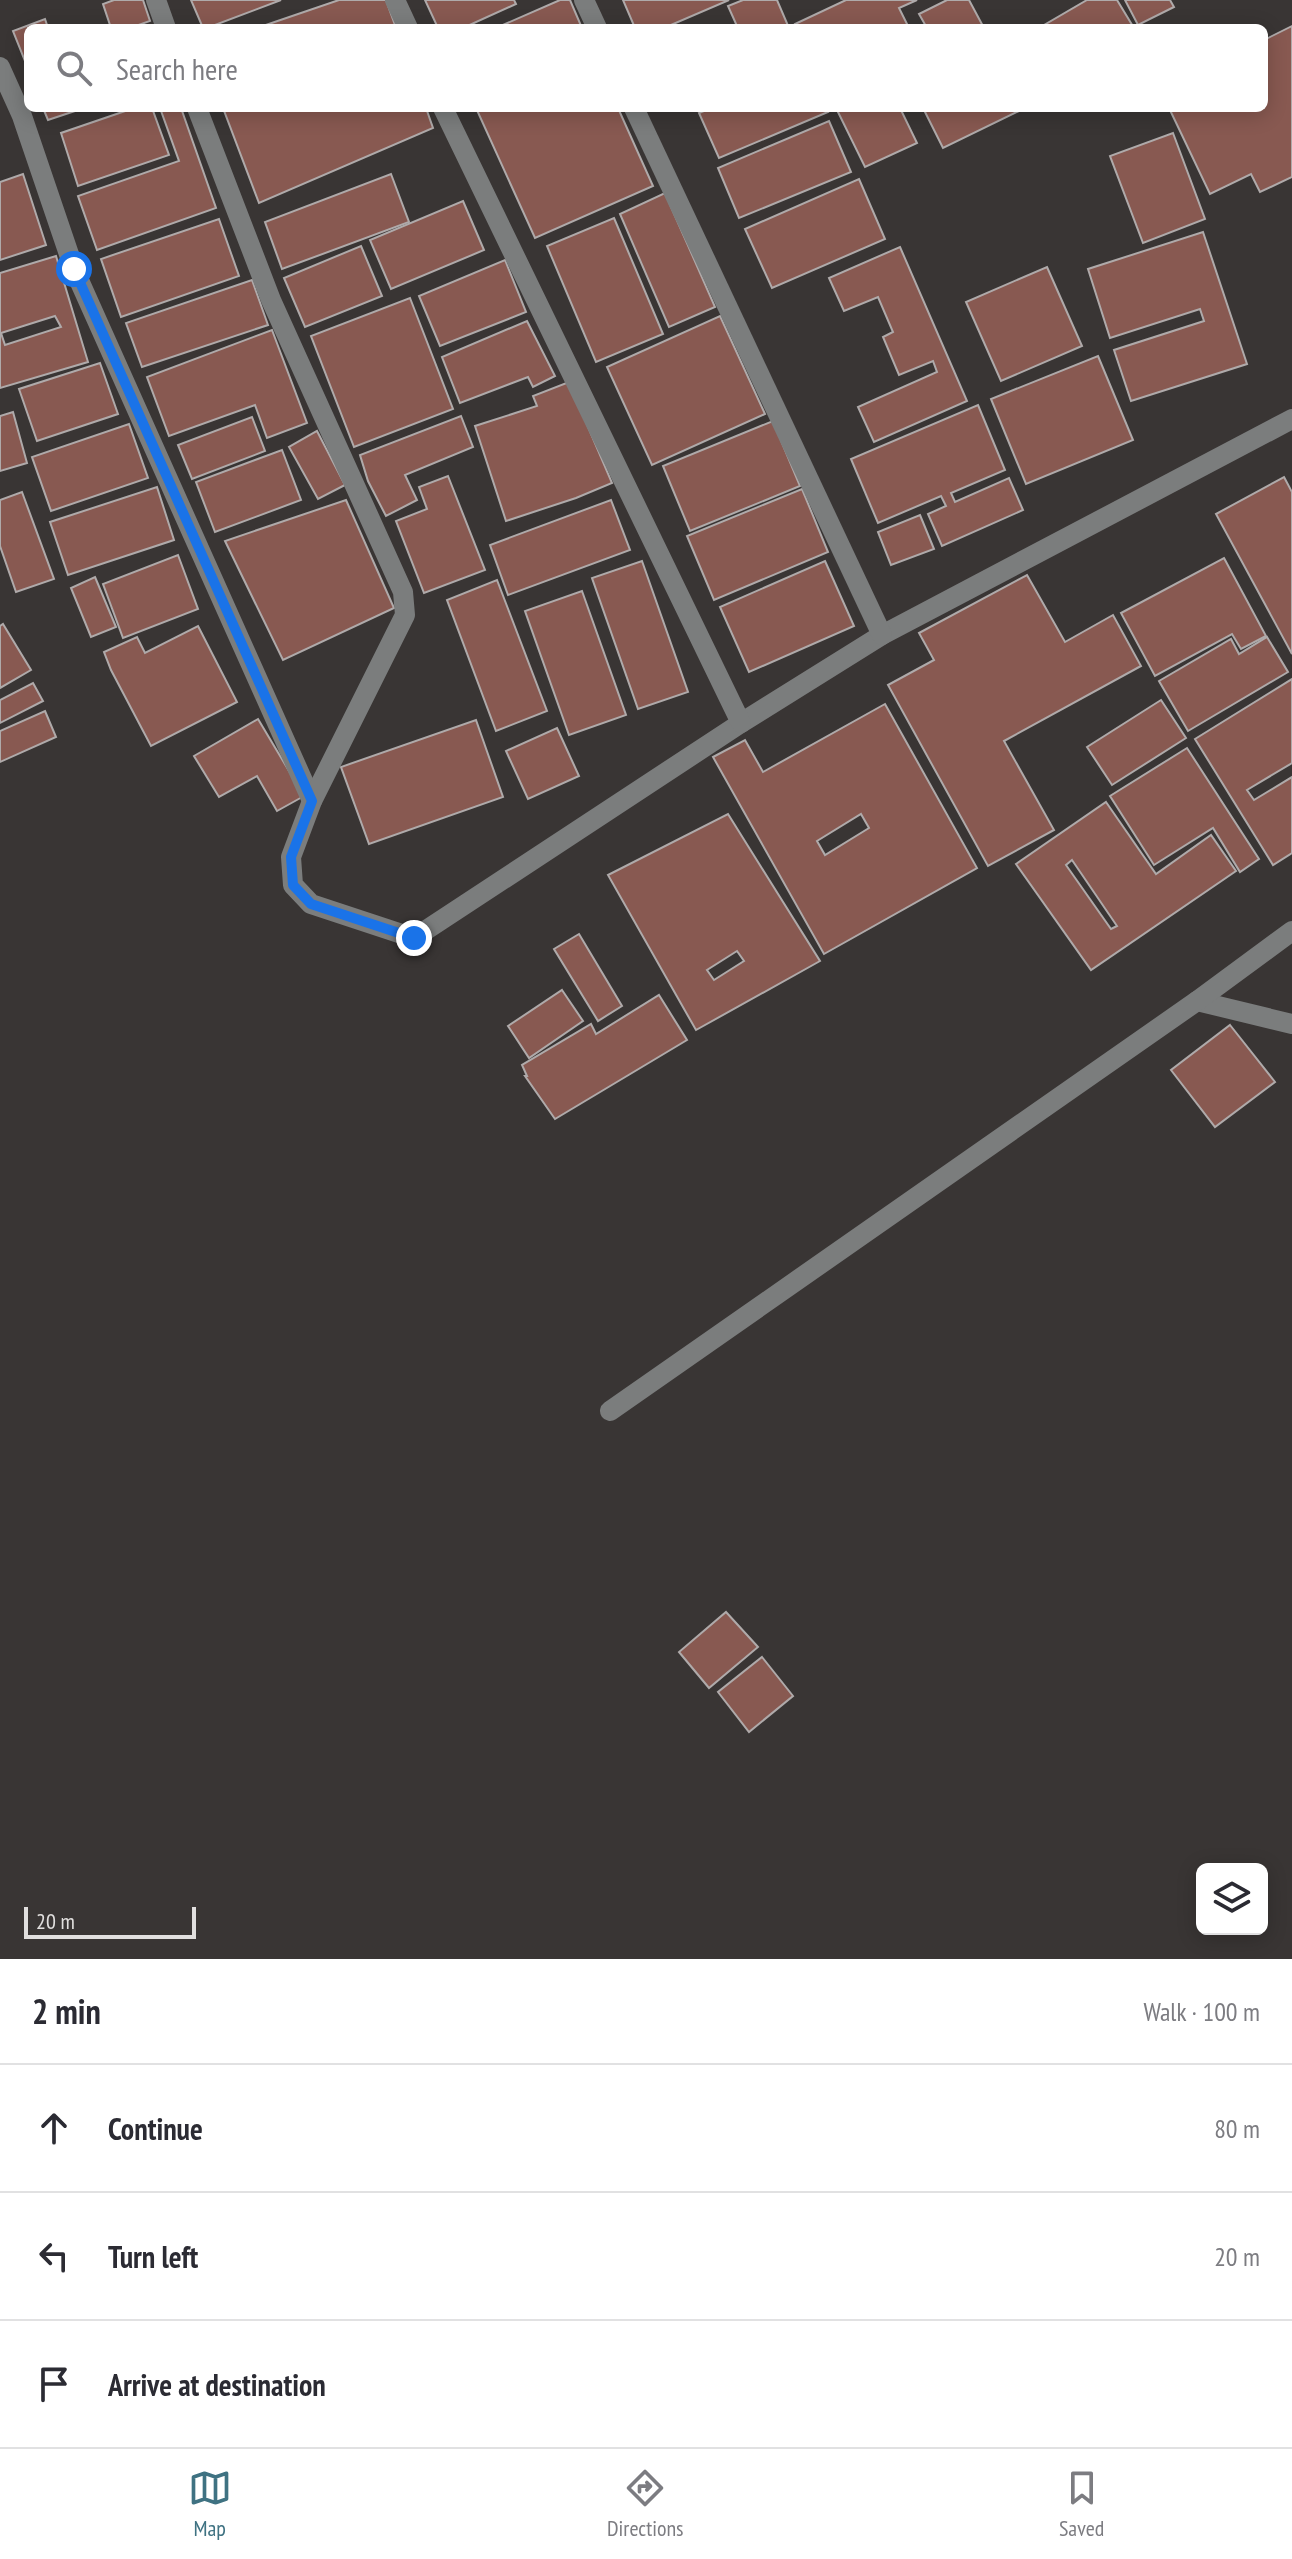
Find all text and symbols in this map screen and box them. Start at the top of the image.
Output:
search box [24,24,1268,112]
icon: search [52,46,96,90]
text: Search here [116,49,238,88]
route start [56,251,92,287]
route end [396,920,432,956]
map controls [1196,1863,1268,1935]
button: layers [1196,1863,1268,1935]
scale bar [24,1903,196,1939]
text: 20 m [36,1907,75,1935]
text: 2 min [32,1989,101,2033]
text: Walk · 100 m [1143,1995,1260,2028]
icon: ahead [32,2106,76,2150]
text: Continue [108,2109,203,2148]
text: 80 m [1214,2112,1260,2145]
icon: left [32,2234,76,2278]
text: Turn left [108,2237,198,2276]
text: 20 m [1214,2240,1260,2273]
icon: arrive [32,2362,76,2406]
text: Arrive at destination [108,2365,326,2404]
tab: Map [188,2466,232,2542]
tab: Directions [607,2466,684,2542]
tab: Saved [1059,2466,1104,2542]

